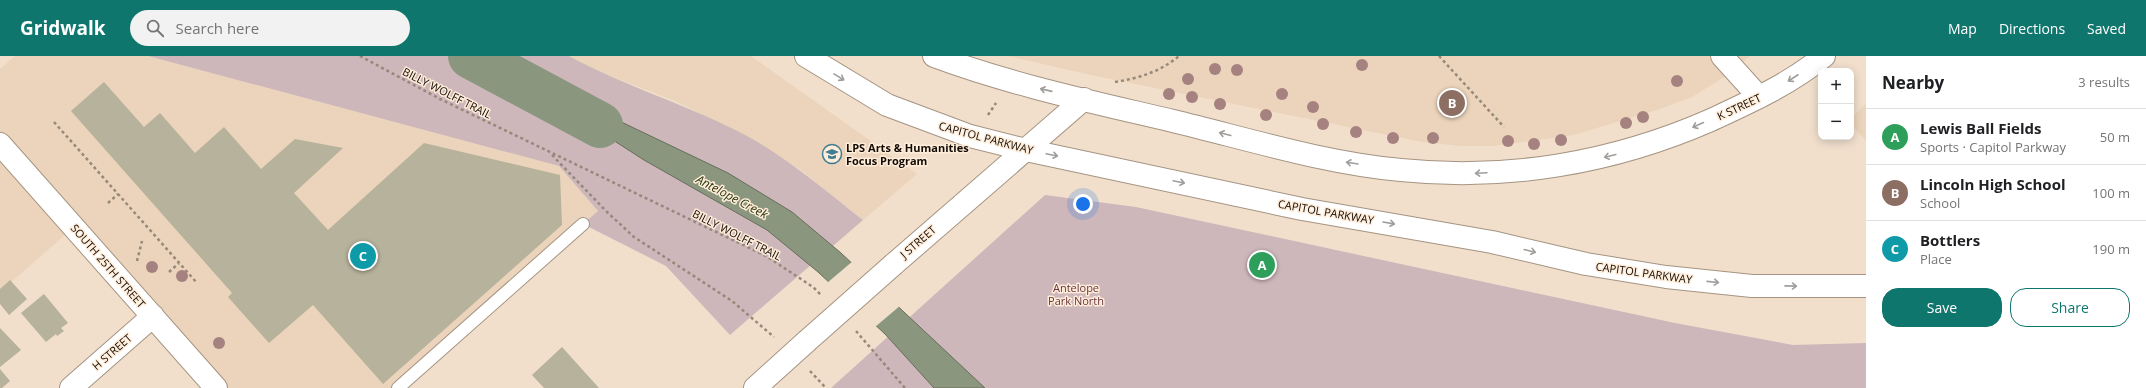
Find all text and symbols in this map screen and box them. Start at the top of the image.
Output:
search box [130,10,410,46]
text: Gridwalk [20,15,106,41]
icon: search [144,17,166,39]
text: Search here [176,18,259,38]
text: Map [1948,19,1977,38]
text: Directions [1999,19,2065,38]
text: Saved [2087,19,2126,38]
street label: BILLY WOLFF TRAIL [400,64,495,122]
map controls [1818,68,1854,140]
button: + [1818,68,1854,104]
text: Nearby [1882,71,1944,94]
text: 3 results [2078,73,2130,91]
one-way arrow [833,74,845,82]
one-way arrow [1787,74,1798,82]
one-way arrow [1040,86,1053,94]
pin: B [1439,88,1465,118]
street label: K STREET [1714,90,1763,123]
button: − [1818,104,1854,140]
street label: CAPITOL PARKWAY [937,118,1036,158]
text: Lewis Ball Fields [1920,118,2042,138]
one-way arrow [1692,122,1704,129]
text: A [1891,128,1899,146]
text: 50 m [2100,128,2130,146]
one-way arrow [1219,129,1232,137]
text: Sports · Capitol Parkway [1920,138,2066,156]
place label: LPS Arts & Humanities Focus Program [846,140,969,168]
school or university icon: LPS Arts & Humanities Focus Program [821,143,843,165]
one-way arrow [1045,151,1058,159]
one-way arrow [1603,153,1616,160]
one-way arrow [1346,159,1359,167]
water label: Antelope Creek [692,170,772,223]
one-way arrow [1475,170,1488,177]
text: Lincoln High School [1920,174,2066,194]
one-way arrow [1172,179,1185,187]
text: B [1891,184,1899,202]
text: 100 m [2092,184,2130,202]
your location [1073,194,1093,214]
text: School [1920,194,1960,212]
street label: CAPITOL PARKWAY [1277,196,1376,227]
street label: BILLY WOLFF TRAIL [690,206,785,264]
one-way arrow [1382,219,1395,227]
street label: SOUTH 25TH STREET [68,221,149,311]
street label: J STREET [896,222,939,262]
text: Bottlers [1920,230,1980,250]
text: C [1891,240,1899,258]
text: 190 m [2092,240,2130,258]
pin: C [350,241,376,271]
one-way arrow [1523,248,1536,255]
pin: A [1249,250,1275,280]
text: Place [1920,250,1952,268]
street label: CAPITOL PARKWAY [1595,258,1694,287]
one-way arrow [1706,278,1719,286]
park label: Antelope Park North [1048,280,1104,308]
one-way arrow [1784,282,1797,290]
button: Save [1882,288,2002,327]
button: Share [2010,288,2130,327]
street label: H STREET [89,330,135,373]

